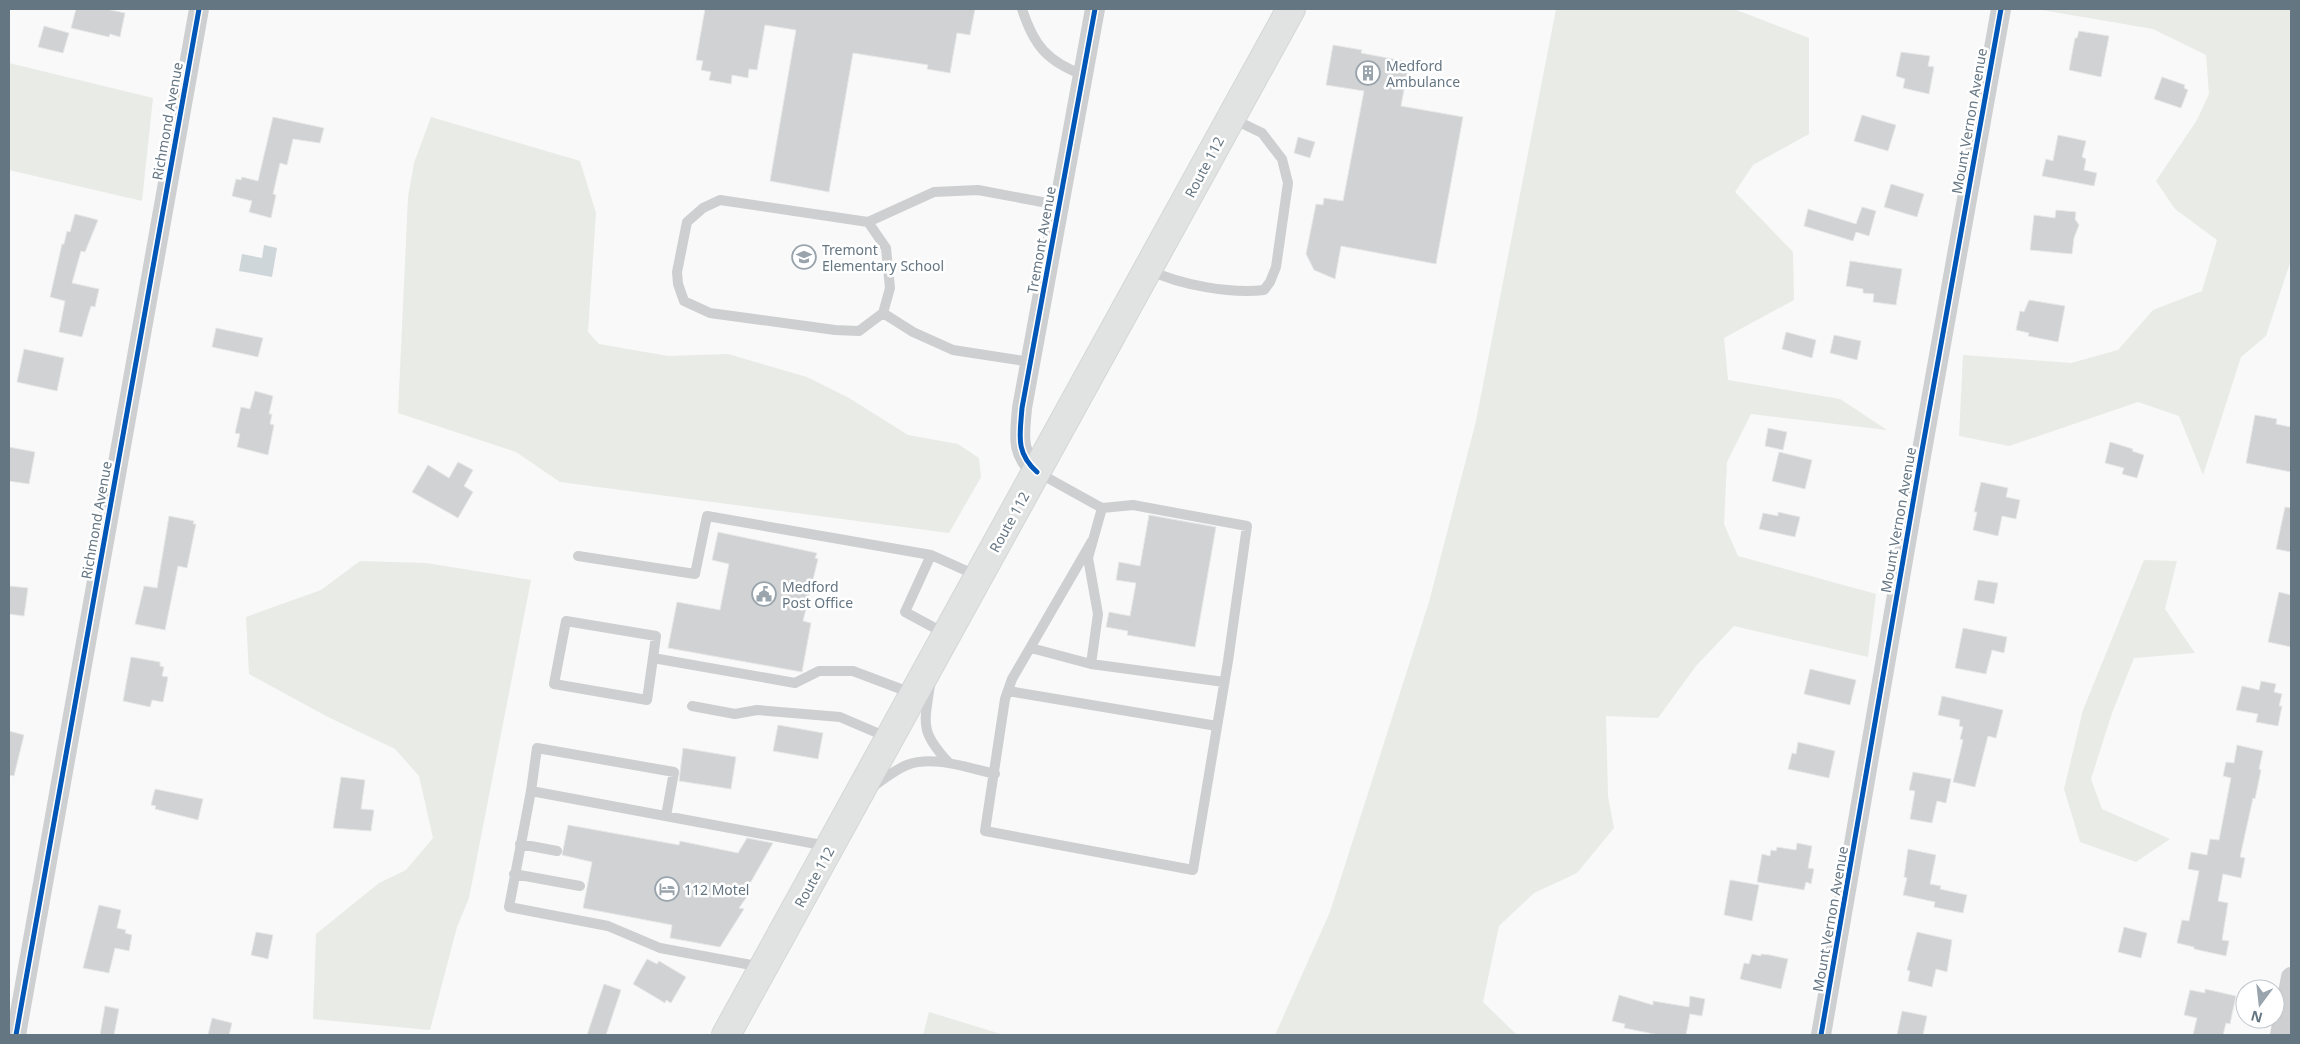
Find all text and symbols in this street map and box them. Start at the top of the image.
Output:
street label: Mount Vernon Avenue [1947,47,1991,195]
place label: Medford Ambulance [1386,56,1460,91]
building icon: Medford Ambulance [1355,60,1381,86]
street label: Richmond Avenue [147,61,187,181]
street label: Route 112 [1180,133,1228,201]
street label: Tremont Avenue [1022,185,1060,295]
place label: Tremont Elementary School [822,240,944,275]
school or university icon: Tremont Elementary School [791,244,817,270]
street label: Mount Vernon Avenue [1876,446,1920,594]
street label: Richmond Avenue [76,460,116,580]
street label: Route 112 [985,488,1033,556]
place label: Medford Post Office [782,577,853,612]
public building icon: Medford Post Office [751,581,777,607]
street label: Route 112 [790,843,838,911]
street label: Mount Vernon Avenue [1808,845,1852,993]
hotel icon: 112 Motel [654,876,680,902]
place label: 112 Motel [684,880,749,899]
north arrow [2235,979,2285,1029]
text: N [2249,1006,2264,1028]

